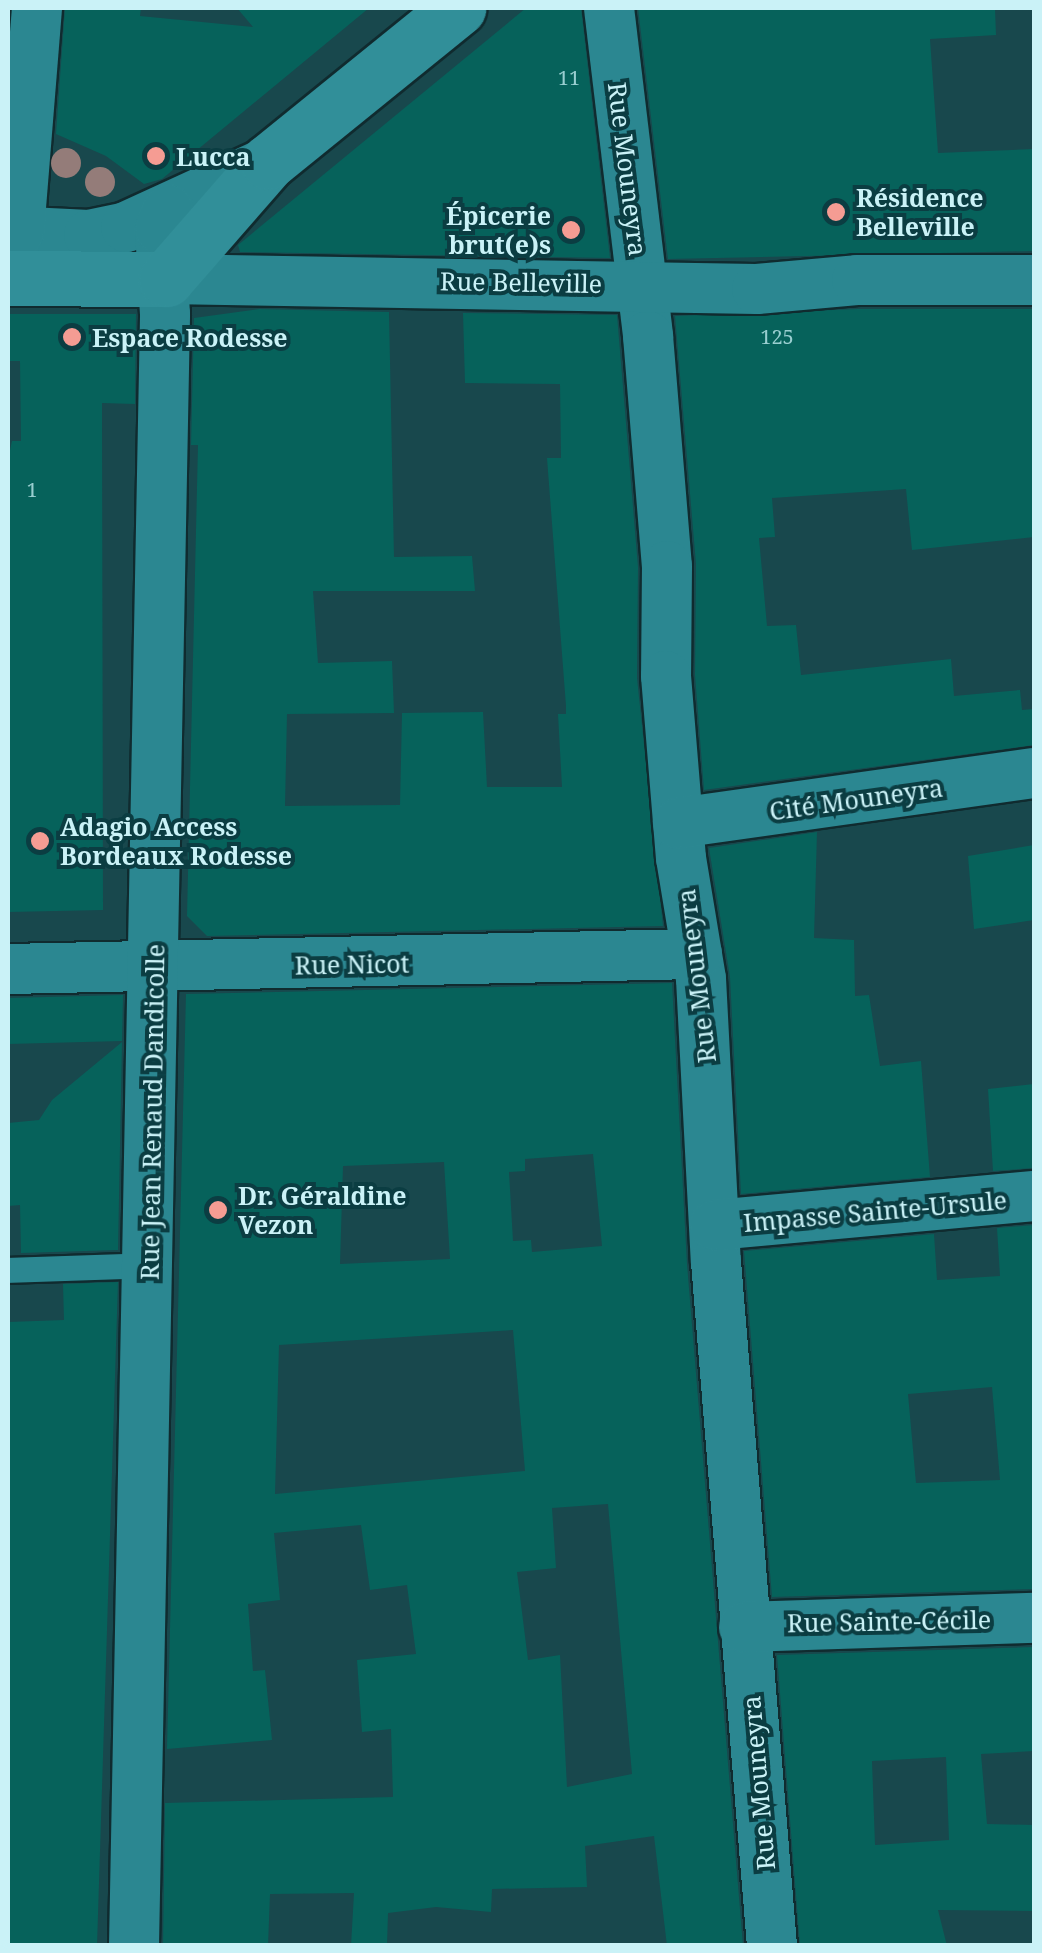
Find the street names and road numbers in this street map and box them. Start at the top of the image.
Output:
street label: Rue Mouneyra [602,80,654,258]
street label: Rue Belleville [440,266,602,298]
street label: Cité Mouneyra [767,772,945,826]
street label: Rue Mouneyra [670,887,722,1065]
street label: Rue Jean Renaud Dandicolle [134,944,170,1280]
street label: Rue Nicot [294,948,410,980]
street label: Impasse Sainte-Ursule [742,1185,1008,1237]
street label: Rue Sainte-Cécile [787,1604,991,1638]
street label: Rue Mouneyra [735,1695,781,1871]

